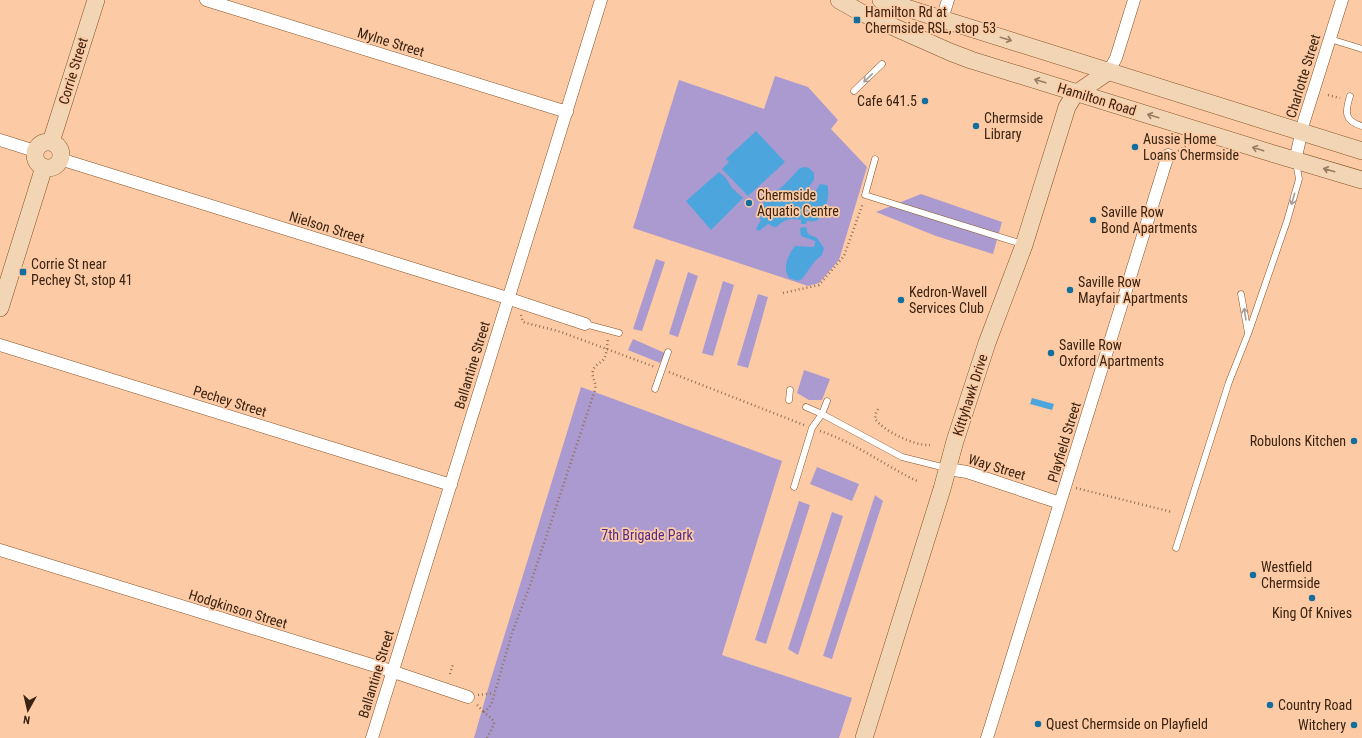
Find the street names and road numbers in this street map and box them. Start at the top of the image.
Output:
street label: Mylne Street [356,24,426,60]
street label: Charlotte Street [1283,32,1323,120]
street label: Corrie Street [55,36,91,106]
street label: Hamilton Road [1056,79,1138,119]
street label: Nielson Street [287,208,367,246]
street label: Ballantine Street [451,319,493,411]
street label: Kittyhawk Drive [949,352,991,438]
street label: Pechey Street [191,382,269,420]
street label: Playfield Street [1044,400,1084,484]
street label: Way Street [966,451,1028,483]
street label: Hodgkinson Street [187,586,289,632]
street label: Ballantine Street [355,628,397,720]

